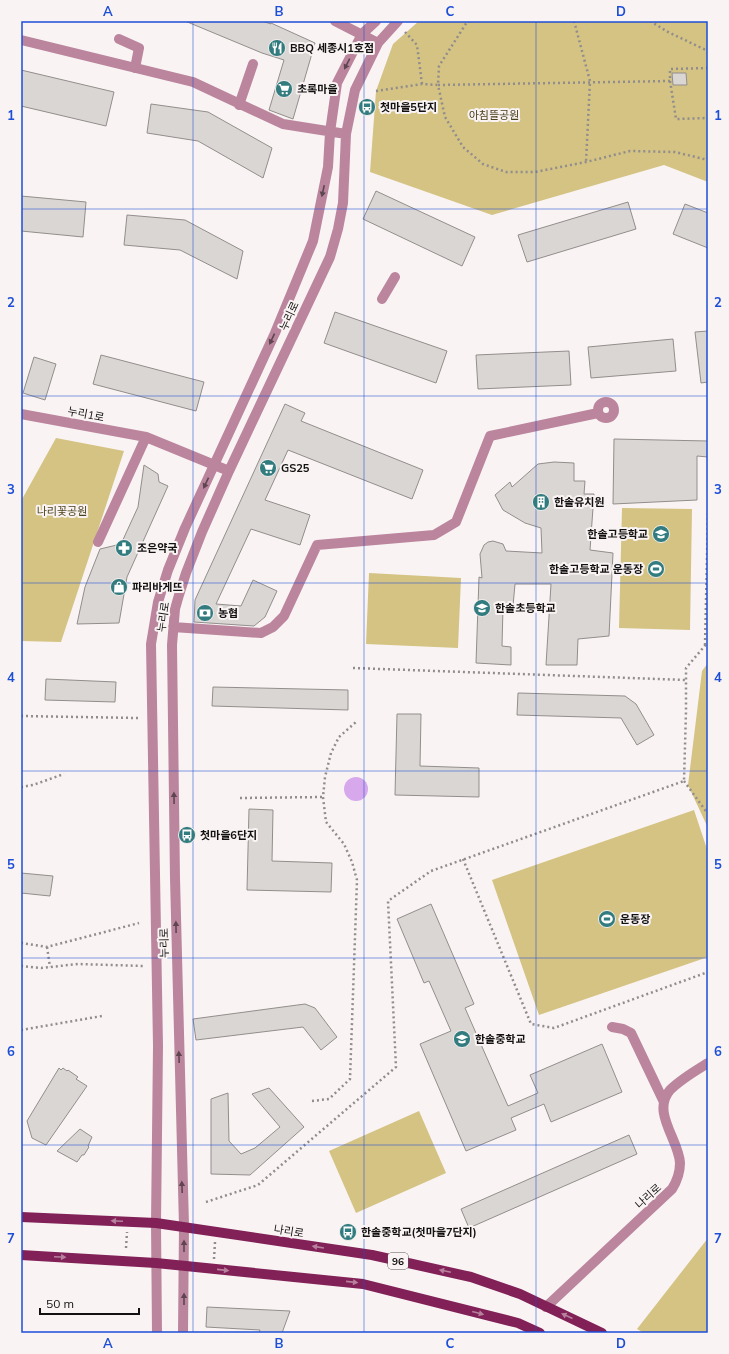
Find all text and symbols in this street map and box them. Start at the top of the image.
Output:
text: A [103,3,113,19]
text: B [275,3,284,19]
text: C [446,3,455,19]
text: D [616,3,626,19]
restaurant icon: BBQ 세종시1호점 [267,38,287,58]
place label: BBQ 세종시1호점 [290,41,374,55]
one-way arrow [343,58,350,70]
supermarket icon: 초록마을 [274,79,294,99]
place label: 초록마을 [297,82,337,96]
bus stop icon: 첫마을5단지 [357,97,377,117]
place label: 첫마을5단지 [380,100,437,114]
text: 1 [7,107,15,123]
text: 1 [714,107,722,123]
park label: 아침뜰공원 [469,108,519,122]
one-way arrow [320,185,326,197]
text: 2 [7,294,15,310]
text: 2 [714,294,722,310]
street label: 누리로 [276,299,302,333]
one-way arrow [269,334,275,345]
street label: 누리1로 [67,404,105,424]
supermarket icon: GS25 [258,458,278,478]
place label: GS25 [281,461,310,475]
one-way arrow [203,477,209,489]
text: 3 [7,481,15,497]
text: 3 [714,481,722,497]
building icon: 한솔유치원 [531,492,551,512]
place label: 한솔유치원 [554,495,605,509]
park label: 나리꽃공원 [37,504,87,518]
school or university icon: 한솔고등학교 [651,524,671,544]
place label: 한솔고등학교 [587,527,648,541]
pharmacy icon: 조은약국 [114,538,134,558]
place label: 조은약국 [137,541,177,555]
sports icon: 한솔고등학교 운동장 [646,559,666,579]
place label: 한솔고등학교 운동장 [549,562,643,576]
shop icon: 파리바게뜨 [109,577,129,597]
place label: 파리바게뜨 [132,580,183,594]
school or university icon: 한솔초등학교 [472,598,492,618]
street label: 누리로 [154,601,172,633]
place label: 한솔초등학교 [495,601,556,615]
bank icon: 농협 [195,603,215,623]
place label: 농협 [218,606,238,620]
text: 4 [7,669,15,685]
text: 4 [714,669,722,685]
one-way arrow [171,791,177,804]
bus stop icon: 첫마을6단지 [177,825,197,845]
place label: 첫마을6단지 [200,828,257,842]
text: 5 [7,856,15,872]
text: 5 [714,856,722,872]
sports icon: 운동장 [597,909,617,929]
place label: 운동장 [620,912,650,926]
one-way arrow [173,920,179,933]
street label: 누리로 [157,928,171,958]
school or university icon: 한솔중학교 [452,1029,472,1049]
place label: 한솔중학교 [475,1032,526,1046]
text: 6 [7,1043,15,1059]
text: 6 [714,1043,722,1059]
one-way arrow [176,1050,182,1063]
one-way arrow [179,1180,185,1193]
street label: 나리로 [632,1181,664,1211]
one-way arrow [111,1218,123,1225]
street label: 나리로 [273,1222,305,1240]
bus stop icon: 한솔중학교(첫마을7단지) [338,1222,358,1242]
place label: 한솔중학교(첫마을7단지) [361,1225,477,1239]
text: 7 [7,1230,15,1246]
text: 7 [714,1230,722,1246]
one-way arrow [181,1239,187,1252]
one-way arrow [312,1244,324,1250]
road number: 96 [388,1253,408,1269]
one-way arrow [54,1254,66,1261]
one-way arrow [217,1266,229,1273]
one-way arrow [439,1268,451,1274]
one-way arrow [346,1279,358,1286]
scale bar [40,1290,139,1316]
one-way arrow [181,1292,187,1305]
text: 50 m [46,1296,74,1311]
one-way arrow [472,1310,485,1316]
one-way arrow [560,1313,572,1319]
text: A [103,1335,113,1351]
text: B [275,1335,284,1351]
text: C [446,1335,455,1351]
text: D [616,1335,626,1351]

